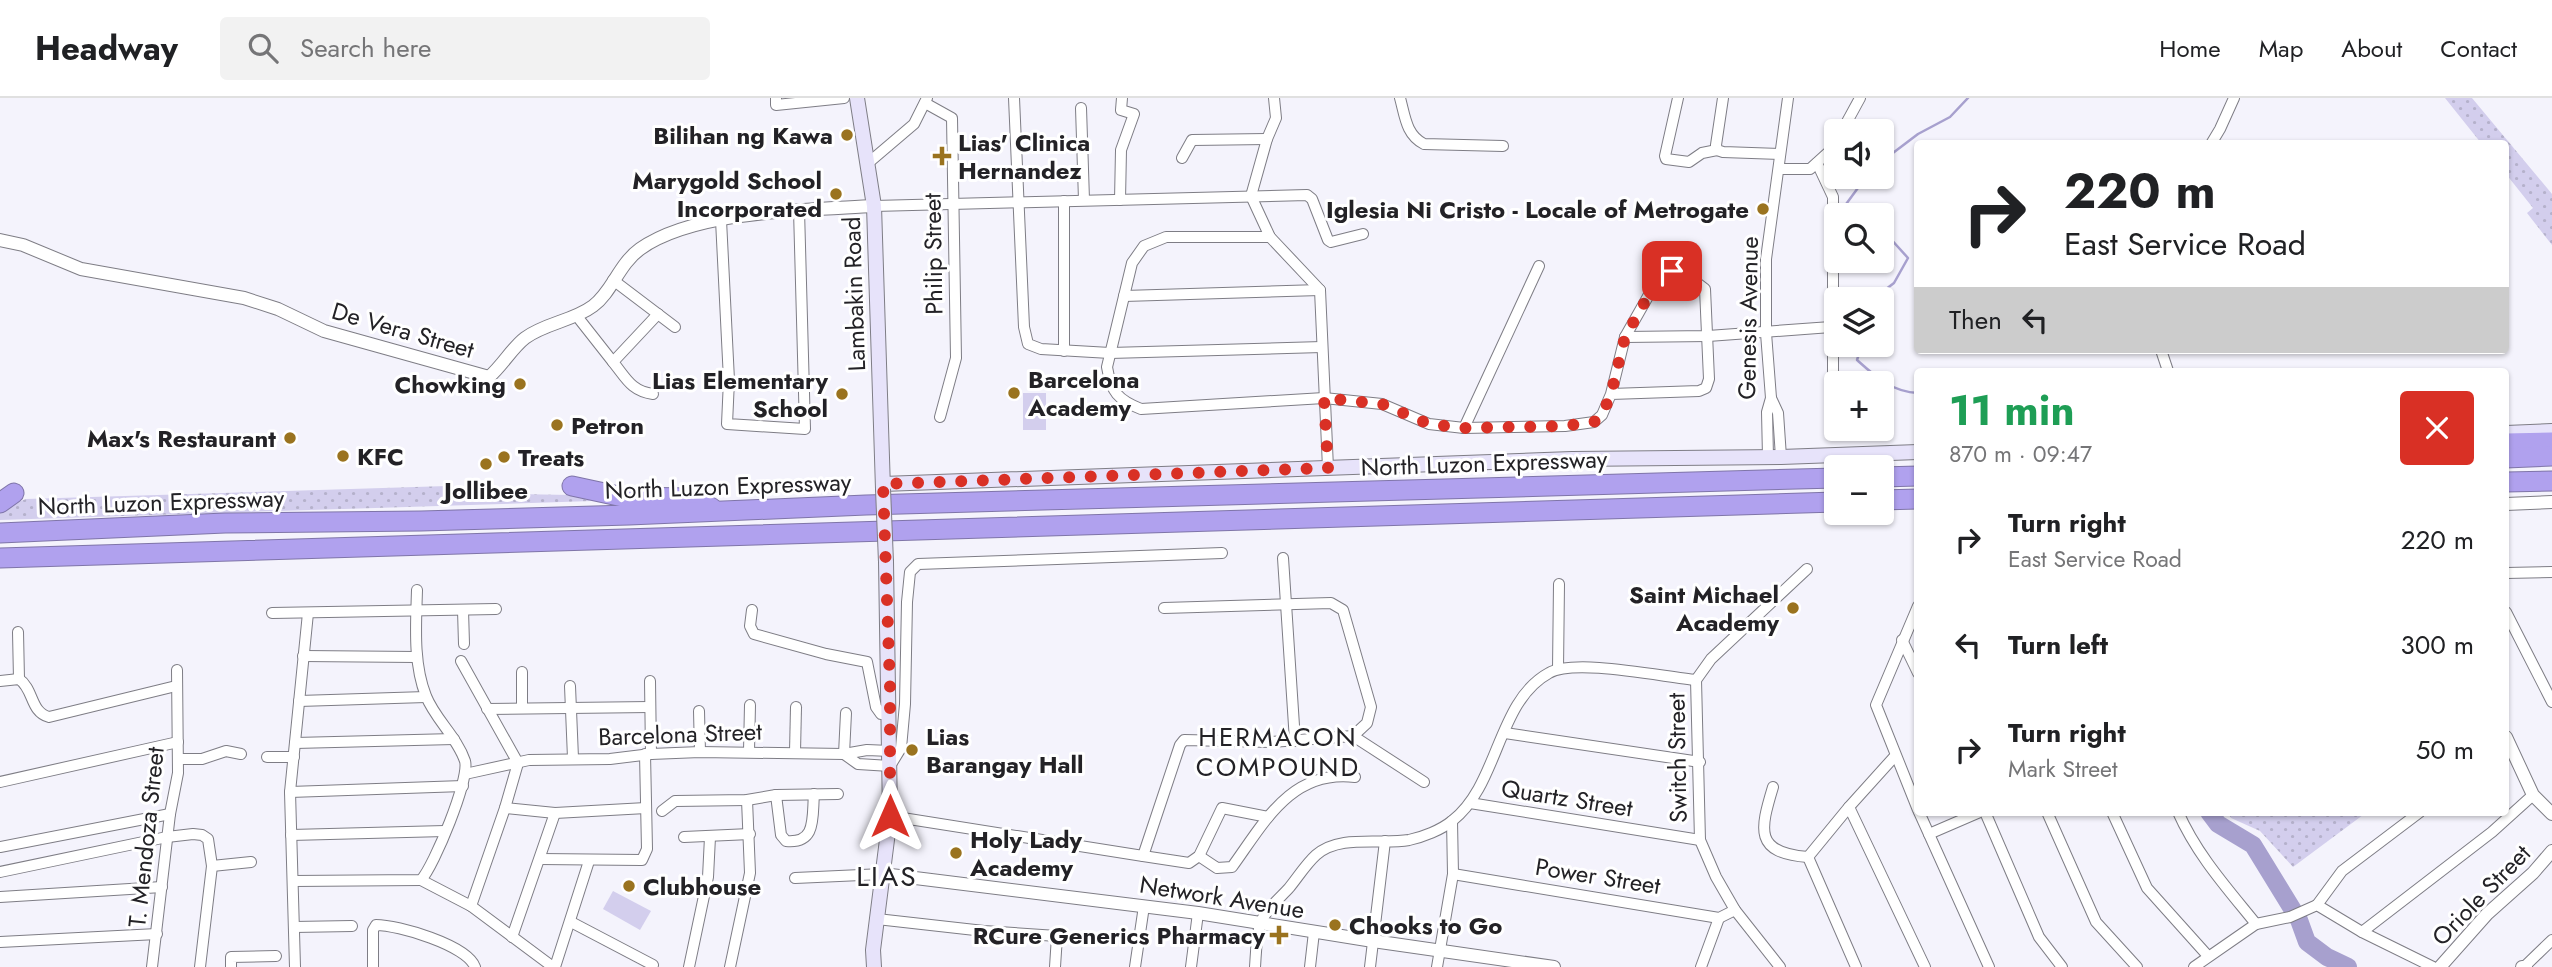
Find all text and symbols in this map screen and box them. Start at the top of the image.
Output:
search box [220,17,710,80]
text: Headway [35,25,178,72]
icon: search [244,29,282,67]
text: Search here [300,29,431,67]
text: Home [2159,31,2221,66]
text: Map [2259,31,2303,66]
text: About [2341,31,2402,66]
text: Contact [2440,31,2517,66]
place label: Bilihan ng Kawa [653,118,833,153]
map controls [1824,119,1894,525]
button: sound [1824,119,1894,189]
place label: Lias' Clinica Hernandez [958,125,1090,188]
marker: Bilihan ng Kawa [839,127,855,143]
marker: Lias' Clinica Hernandez [932,146,952,166]
text: 220 m [2064,156,2216,226]
place label: Marygold School Incorporated [632,163,822,226]
icon: right [1949,168,2040,259]
marker: Marygold School Incorporated [828,186,844,202]
place label: Iglesia Ni Cristo - Locale of Metrogate [1326,192,1749,227]
street label: Philip Street [914,193,952,315]
marker: Iglesia Ni Cristo - Locale of Metrogate [1755,201,1771,217]
button: search [1824,203,1894,273]
street label: Lambakin Road [834,216,874,372]
text: East Service Road [2064,221,2306,267]
street label: Genesis Avenue [1729,236,1767,400]
pin [1642,241,1702,301]
icon: arrive [1653,252,1691,290]
button: layers [1824,287,1894,357]
street label: De Vera Street [328,293,478,367]
text: Then [1949,301,2002,339]
icon: left [2016,301,2054,339]
place label: Barcelona Academy [1027,362,1139,425]
place label: Lias Elementary School [652,363,828,426]
place label: Chowking [395,367,506,402]
button: + [1824,371,1894,441]
marker: Chowking [512,376,528,392]
text: 11 min [1949,380,2075,441]
marker: Barcelona Academy [1006,385,1022,401]
marker: Lias Elementary School [834,386,850,402]
button: close [2400,391,2474,465]
place label: Petron [571,408,644,443]
marker: Petron [549,417,565,433]
place label: Max's Restaurant [87,421,276,456]
marker: Max's Restaurant [282,430,298,446]
text: 870 m · 09:47 [1949,437,2092,471]
place label: KFC [357,439,404,474]
place label: Treats [518,440,584,475]
street label: North Luzon Expressway [1360,441,1608,485]
marker: KFC [335,448,351,464]
marker: Treats [496,449,512,465]
button: − [1824,455,1894,525]
marker: Jollibee [478,456,494,472]
street label: North Luzon Expressway [604,464,852,508]
place label: Jollibee [440,473,528,508]
street label: North Luzon Expressway [37,480,285,524]
text: Turn right [2008,504,2126,542]
icon: right [1949,521,1987,559]
text: 220 m [2401,521,2474,559]
text: East Service Road [2008,542,2182,576]
place label: Saint Michael Academy [1629,577,1779,640]
marker: Saint Michael Academy [1785,600,1801,616]
icon: left [1949,626,1987,664]
text: Turn left [2008,626,2108,664]
text: 300 m [2401,626,2474,664]
street label: Switch Street [1658,692,1696,823]
street label: Barcelona Street [598,714,763,754]
text: Turn right [2008,714,2126,752]
district label: HERMACON COMPOUND [1196,718,1360,786]
place label: Lias Barangay Hall [926,719,1083,782]
icon: right [1949,731,1987,769]
text: 50 m [2416,731,2474,769]
marker: Lias Barangay Hall [904,742,920,758]
street label: T. Mendoza Street [119,745,173,929]
text: Mark Street [2008,752,2117,786]
street label: Quartz Street [1499,770,1635,826]
position arrow [853,779,927,853]
place label: Holy Lady Academy [969,822,1083,885]
street label: Oriole Street [2424,836,2539,954]
marker: Holy Lady Academy [948,845,964,861]
street label: Power Street [1533,849,1663,903]
district label: LIAS [856,856,918,897]
street label: Network Avenue [1137,867,1307,927]
place label: Clubhouse [643,869,761,904]
marker: Clubhouse [621,878,637,894]
place label: Chooks to Go [1349,908,1502,943]
marker: Chooks to Go [1327,917,1343,933]
place label: RCure Generics Pharmacy [973,918,1265,953]
marker: RCure Generics Pharmacy [1271,927,1287,943]

